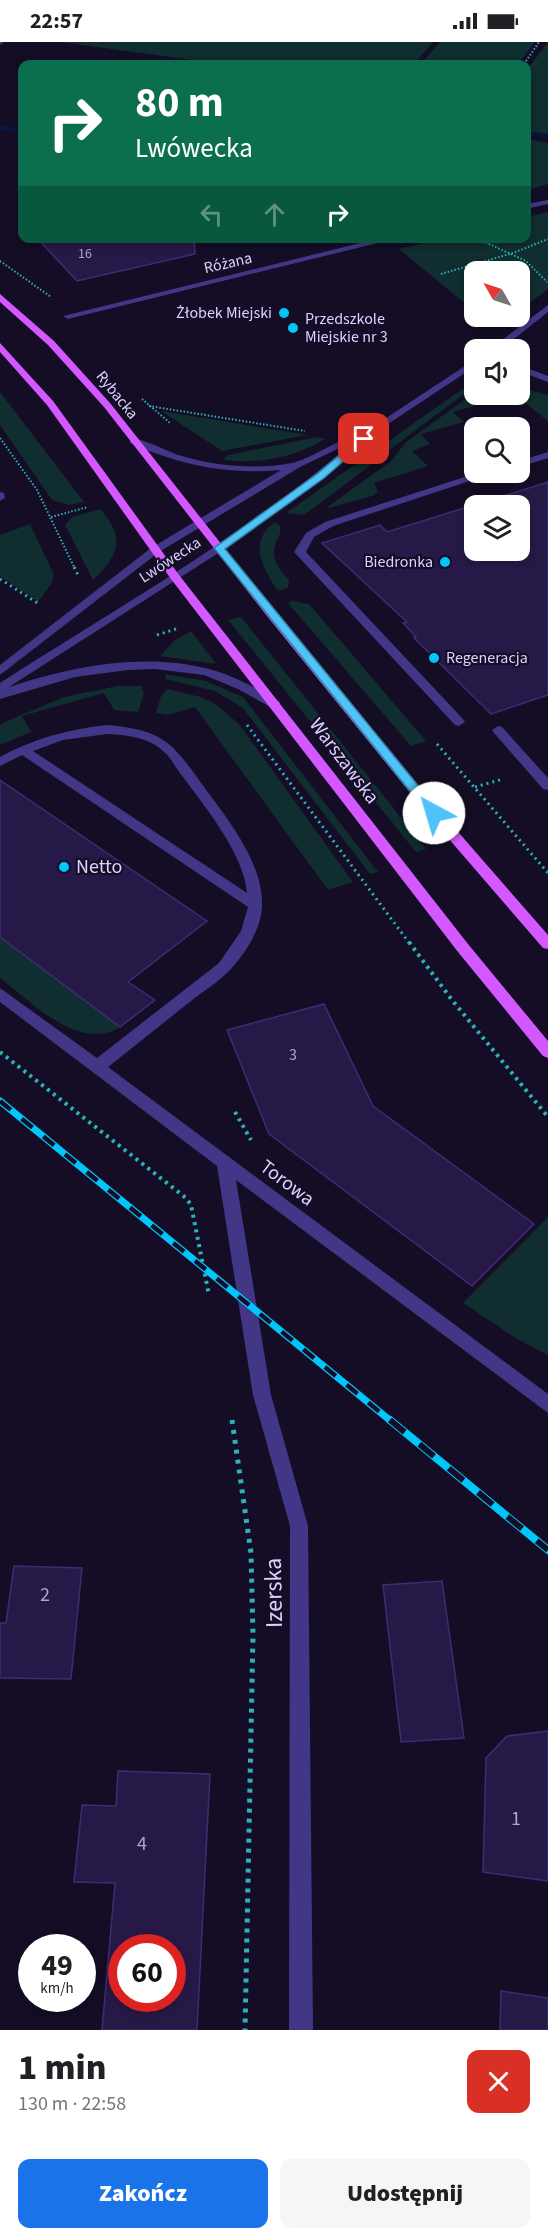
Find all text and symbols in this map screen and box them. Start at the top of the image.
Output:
text: 22:57 [30,5,83,37]
text: 80 m [135,73,224,133]
icon: right [36,84,114,162]
text: Lwówecka [135,129,253,168]
icon: left [195,198,228,231]
icon: ahead [258,198,291,231]
icon: right [321,198,354,231]
house number: 16 [78,244,92,264]
street label: Różana [202,247,254,279]
north arrow [464,261,530,327]
map controls [464,261,530,561]
place label: Żłobek Miejski [176,302,272,324]
marker: Żłobek Miejski [277,306,291,320]
place label: Przedszkole Miejskie nr 3 [305,308,388,348]
marker: Przedszkole Miejskie nr 3 [286,321,300,335]
button: sound [464,339,530,405]
street label: Rybacka [91,366,143,424]
pin [338,413,389,464]
button: search [464,417,530,483]
icon: arrive [347,422,380,455]
button: layers [464,495,530,561]
street label: Lwówecka [135,532,205,588]
place label: Biedronka [364,551,433,573]
marker: Biedronka [438,555,452,569]
place label: Regeneracja [446,647,528,669]
marker: Regeneracja [427,651,441,665]
street label: Warszawska [302,712,386,810]
position arrow [402,781,466,845]
place label: Netto [76,853,122,881]
marker: Netto [57,860,71,874]
house number: 3 [289,1044,297,1066]
street label: Torowa [254,1153,320,1213]
street label: Izerska [256,1558,292,1628]
house number: 2 [40,1581,50,1609]
house number: 1 [511,1805,521,1833]
house number: 4 [137,1830,147,1858]
speed limit sign: 60 [108,1934,186,2012]
text: 49 [41,1944,73,1987]
text: km/h [40,1978,74,1999]
text: 1 min [18,2042,106,2093]
button: close [467,2050,530,2113]
text: 130 m · 22:58 [18,2090,126,2118]
button: Zakończ [18,2159,268,2228]
button: Udostępnij [280,2159,530,2228]

